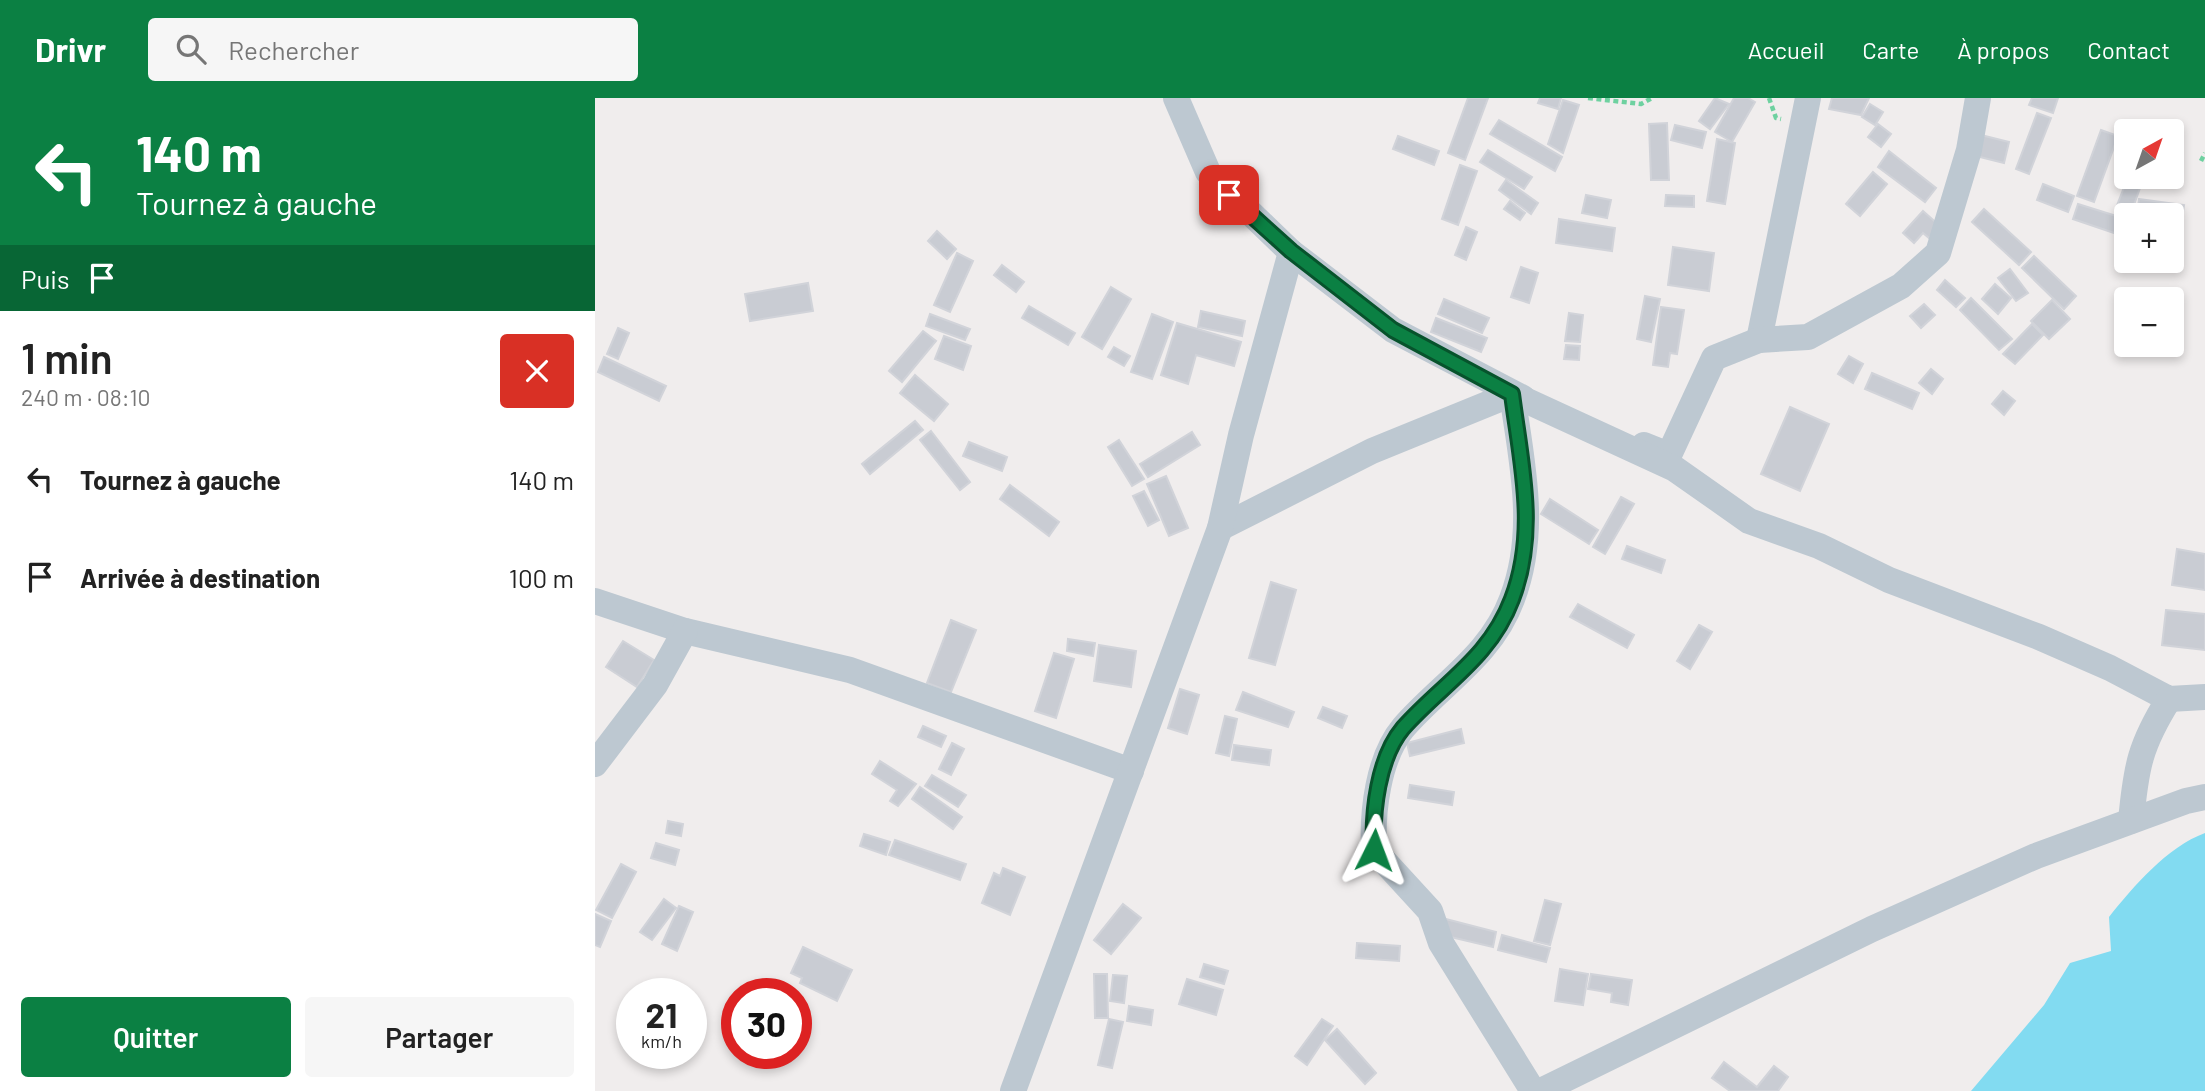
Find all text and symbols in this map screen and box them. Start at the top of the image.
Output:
search box [148,18,638,81]
text: Drivr [35,29,106,69]
icon: search [172,30,210,68]
text: Rechercher [228,34,359,65]
text: Accueil [1748,35,1824,64]
text: Carte [1862,35,1919,64]
text: À propos [1957,35,2049,64]
text: Contact [2087,35,2170,64]
north arrow [2114,119,2184,189]
map controls [2114,119,2184,357]
text: 140 m [136,123,262,182]
icon: left [21,126,112,217]
pin [1199,165,1259,225]
icon: arrive [1210,176,1248,214]
text: Tournez à gauche [136,183,377,221]
button: + [2114,203,2184,273]
icon: arrive [83,259,121,297]
text: Puis [21,263,69,294]
button: − [2114,287,2184,357]
text: 1 min [21,332,113,382]
button: close [500,334,574,408]
text: 240 m · 08:10 [21,383,150,411]
icon: left [21,460,59,498]
text: Tournez à gauche [80,464,281,495]
text: 140 m [509,464,574,495]
icon: arrive [21,558,59,596]
text: Arrivée à destination [80,562,320,593]
text: 100 m [509,562,574,593]
position arrow [1337,813,1411,887]
speed limit sign: 30 [721,978,812,1069]
text: 21 [646,993,677,1035]
button: Quitter [21,997,291,1077]
button: Partager [305,997,574,1077]
text: km/h [641,1030,682,1052]

